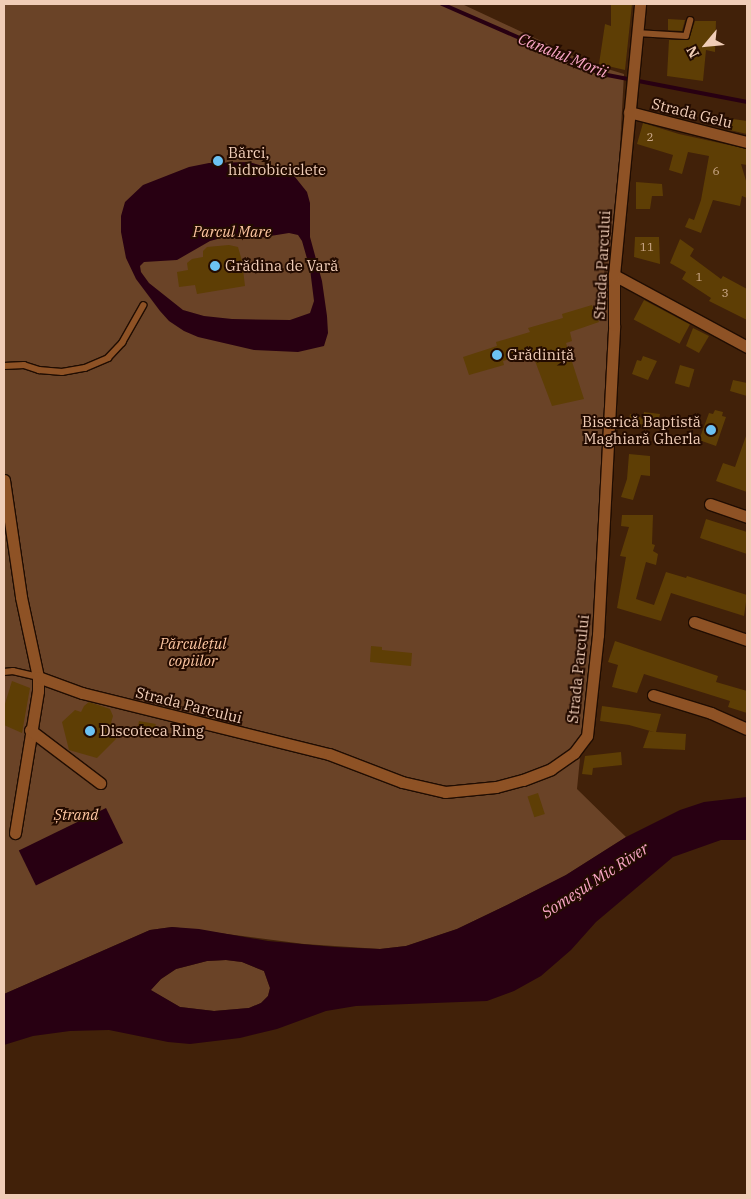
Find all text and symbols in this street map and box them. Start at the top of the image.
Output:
north arrow [681,20,731,70]
water label: Canalul Morii [516,28,610,82]
text: N [682,43,703,61]
street label: Strada Gelu [650,94,734,132]
house number: 2 [646,130,654,144]
place label: Bărci, hidrobiciclete [228,143,326,178]
marker: Bărci, hidrobiciclete [212,155,224,167]
house number: 6 [712,164,720,178]
street label: Strada Parcului [590,210,614,320]
park label: Parcul Mare [193,223,271,241]
house number: 11 [640,240,654,254]
place label: Grădina de Vară [225,257,338,275]
marker: Grădina de Vară [209,260,221,272]
house number: 1 [695,270,703,284]
house number: 3 [721,286,729,300]
place label: Grădiniță [507,346,574,364]
marker: Grădiniță [491,349,503,361]
place label: Biserică Baptistă Maghiară Gherla [582,412,701,447]
marker: Biserică Baptistă Maghiară Gherla [705,424,717,436]
street label: Strada Parcului [563,614,593,724]
park label: Părculețul copiilor [160,634,226,669]
street label: Strada Parcului [134,683,244,727]
place label: Discoteca Ring [100,722,204,740]
marker: Discoteca Ring [84,725,96,737]
park label: Ștrand [54,806,98,824]
water label: Someşul Mic River [538,838,652,922]

